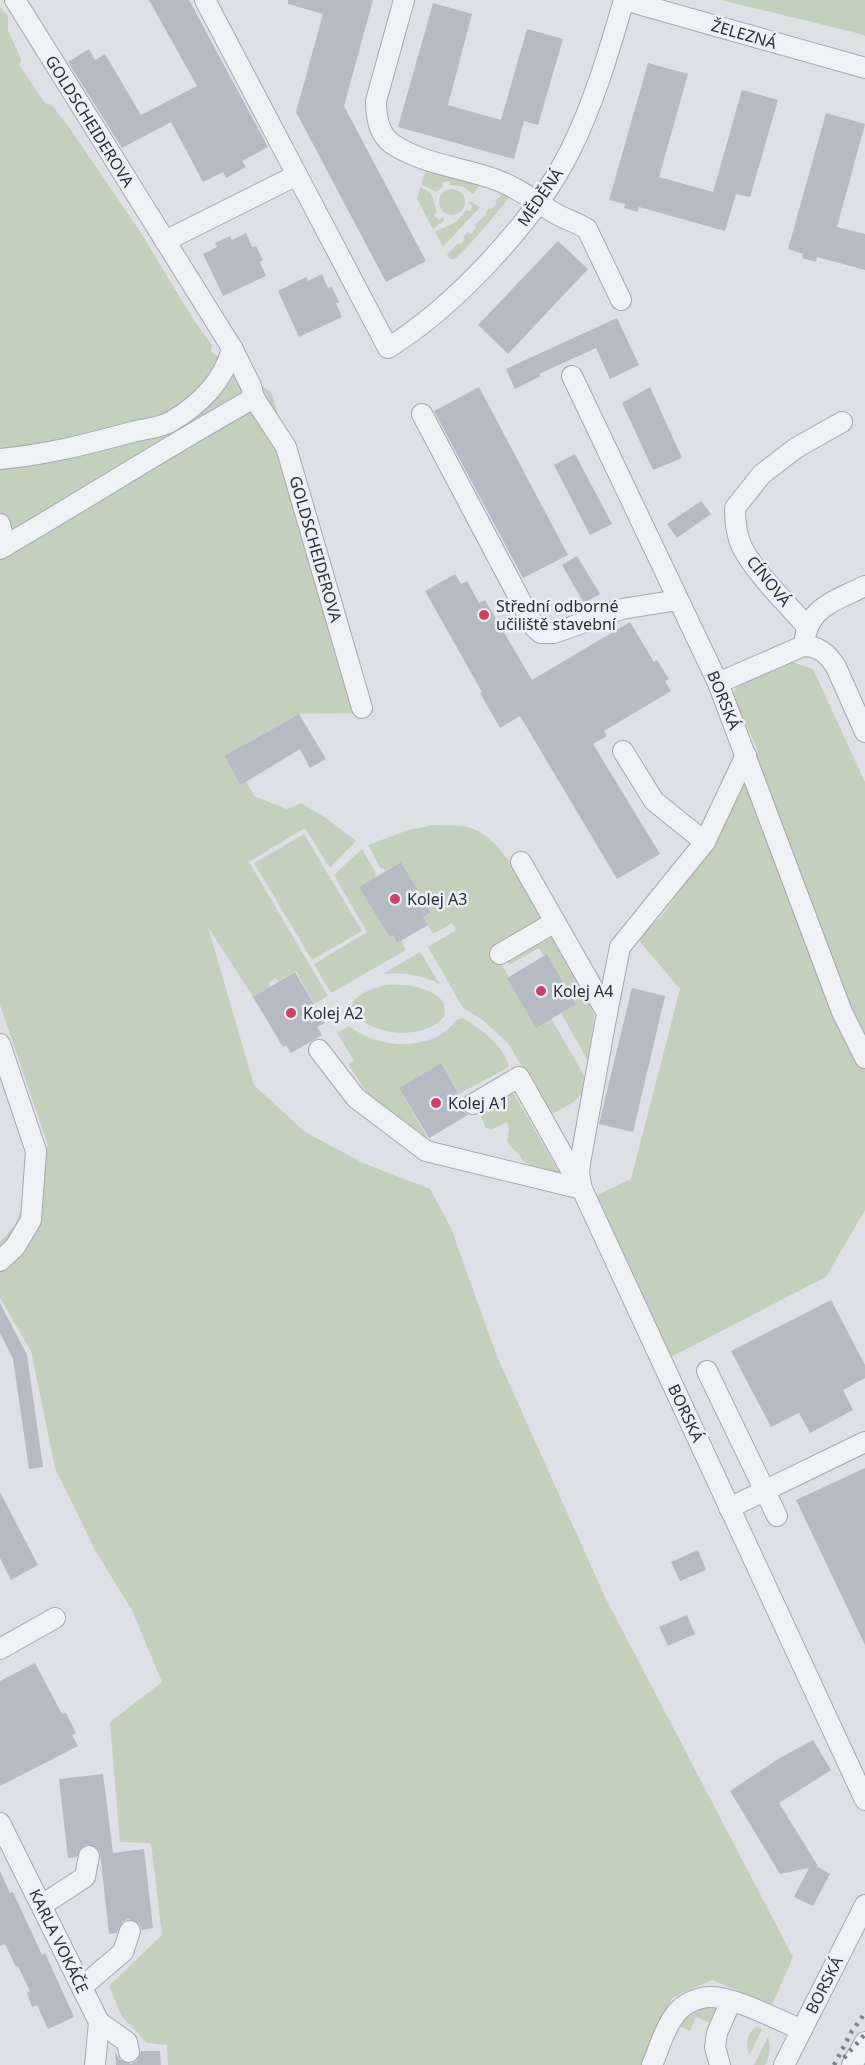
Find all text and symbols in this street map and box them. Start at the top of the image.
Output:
street label: ŽELEZNÁ [709,14,780,54]
street label: GOLDSCHEIDEROVA [41,51,140,192]
street label: MĚDĚNÁ [512,163,568,230]
street label: GOLDSCHEIDEROVA [285,473,348,626]
street label: CÍNOVÁ [742,551,797,612]
place label: Střední odborné učiliště stavební [496,595,618,635]
marker: Střední odborné učiliště stavební [477,608,491,622]
street label: BORSKÁ [702,667,746,733]
place label: Kolej A3 [407,888,467,910]
marker: Kolej A3 [388,892,402,906]
place label: Kolej A4 [553,980,613,1002]
marker: Kolej A4 [534,984,548,998]
place label: Kolej A2 [303,1002,363,1024]
marker: Kolej A2 [284,1006,298,1020]
place label: Kolej A1 [448,1092,508,1114]
marker: Kolej A1 [429,1096,443,1110]
street label: BORSKÁ [663,1380,709,1446]
street label: KARLA VOKÁČE [24,1885,94,1997]
street label: BORSKÁ [800,1952,848,2018]

